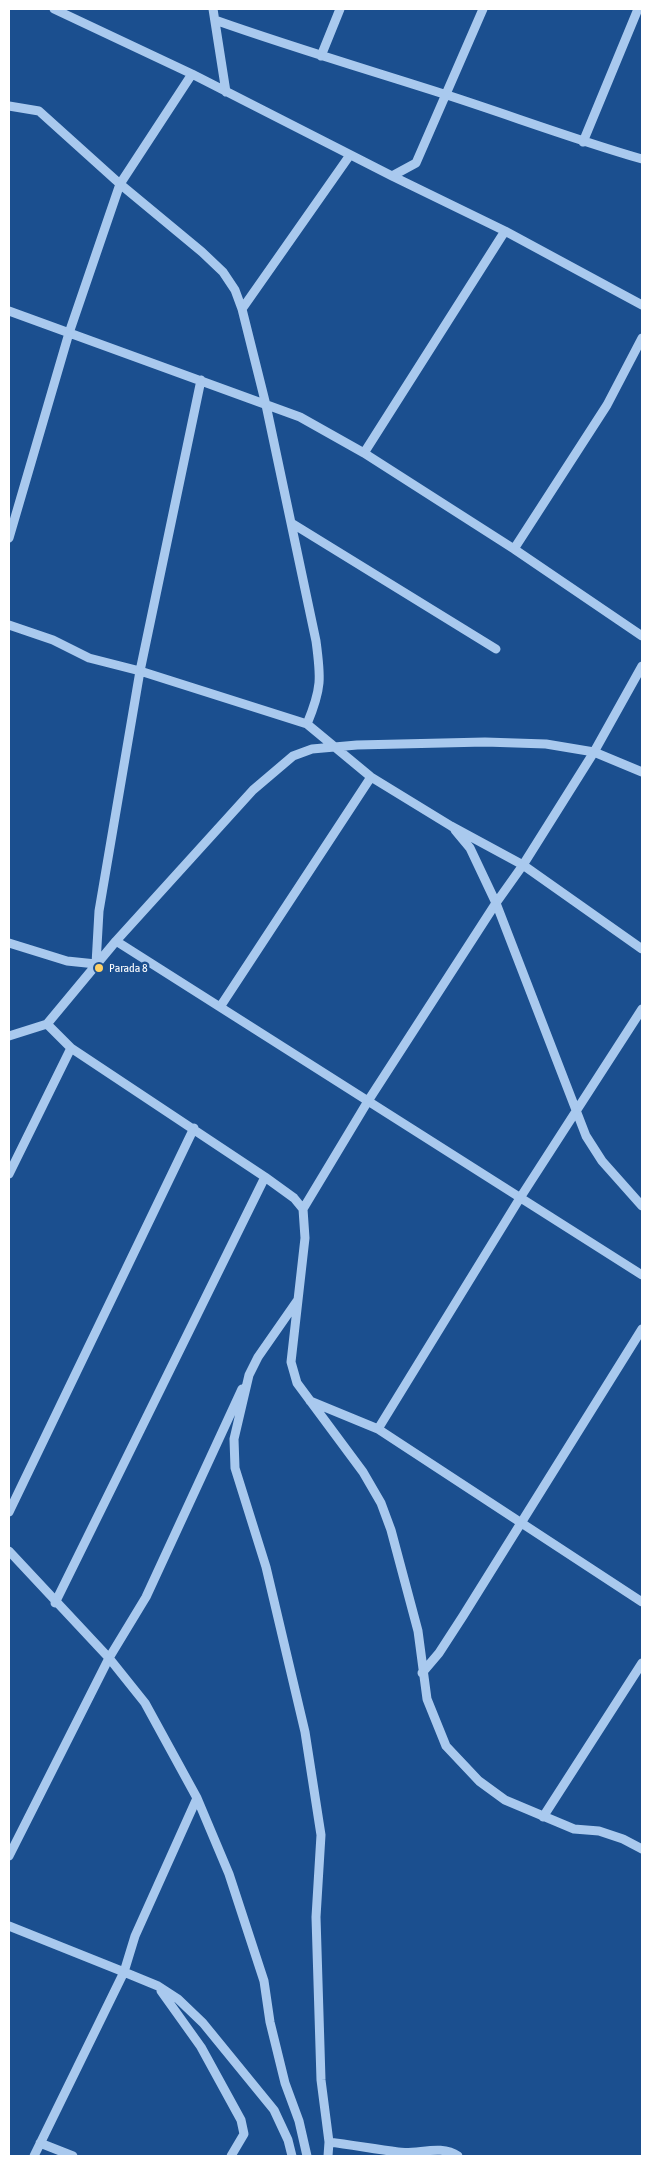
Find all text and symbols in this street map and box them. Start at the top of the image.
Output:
place label: Parada 8 [109,961,148,975]
marker: Parada 8 [93,962,105,974]

